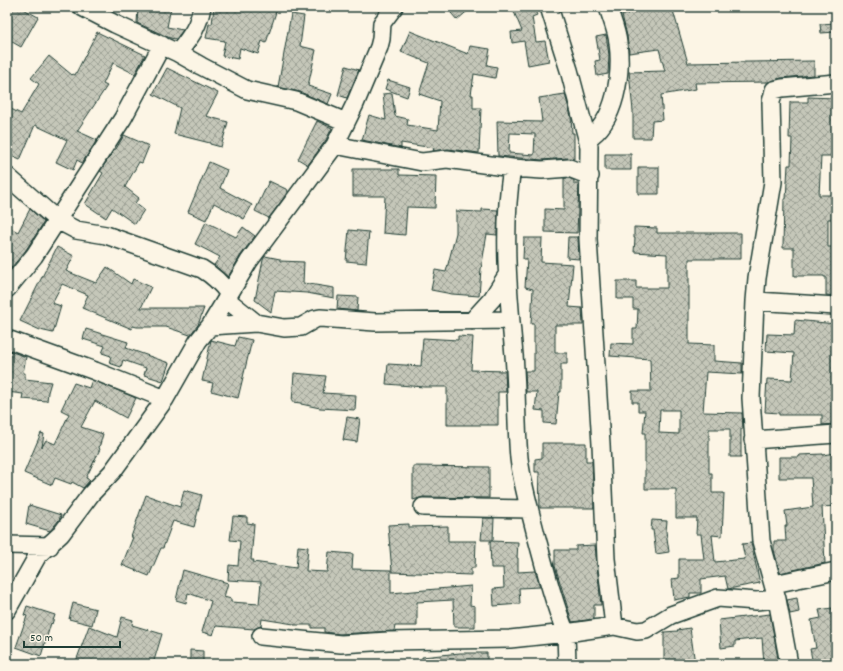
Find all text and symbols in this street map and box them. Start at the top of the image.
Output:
scale bar [24,623,120,649]
text: 50 m [30,630,53,647]

